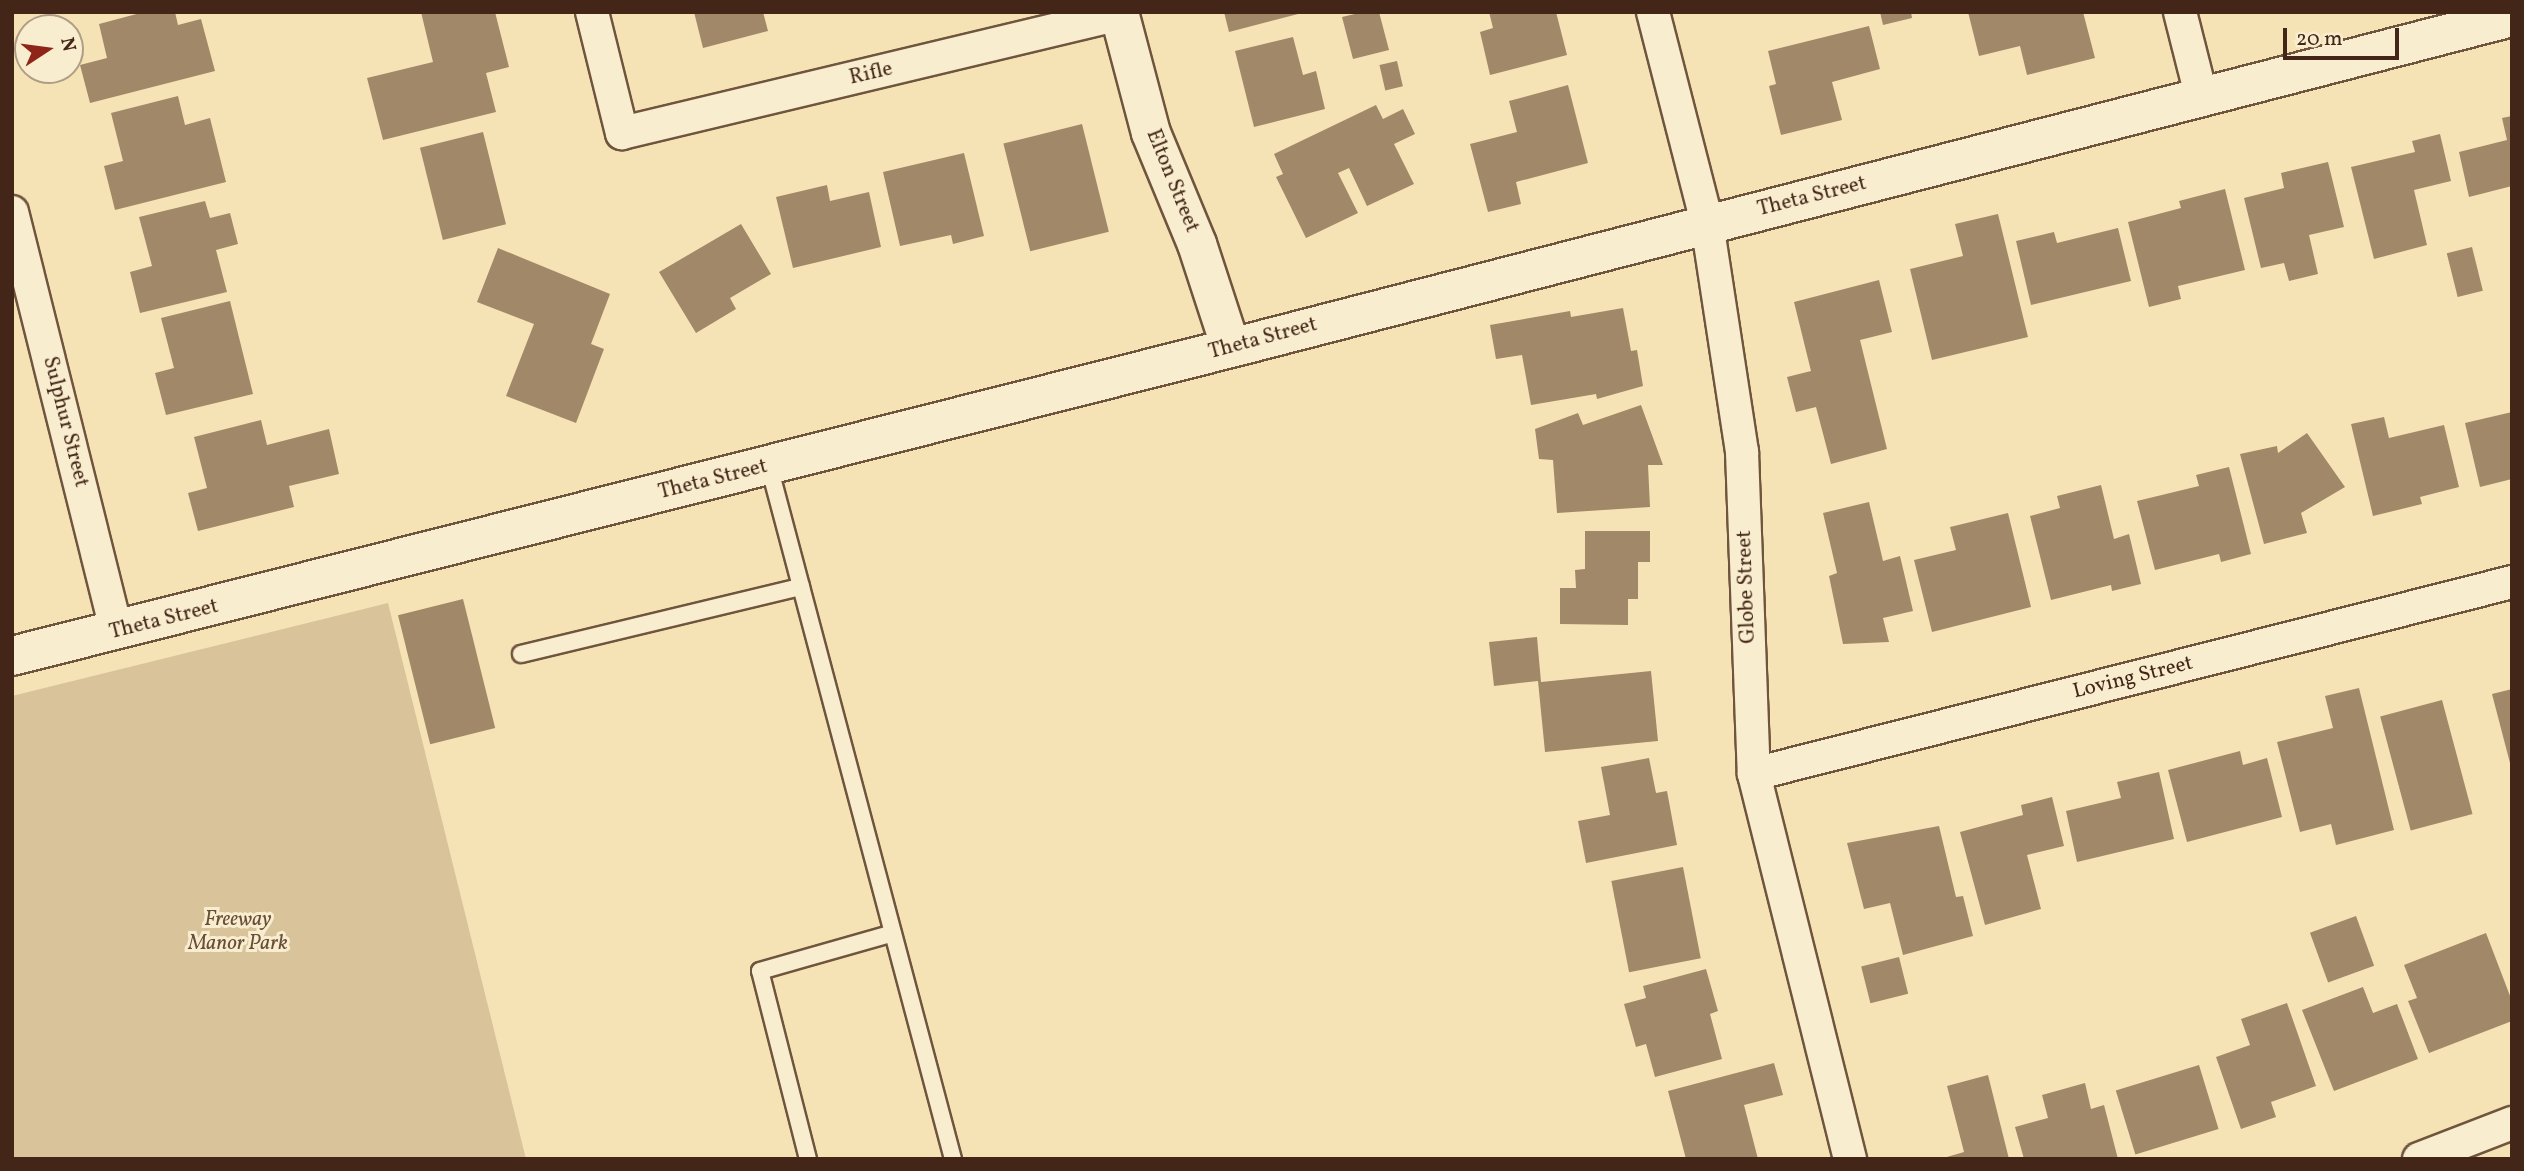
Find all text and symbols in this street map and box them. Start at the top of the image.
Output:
north arrow [14,14,84,84]
scale bar [2286,14,2402,58]
text: 20 m [2296,25,2342,54]
text: N [53,35,82,54]
street label: Rifle [847,57,895,91]
street label: Elton Street [1140,126,1204,236]
street label: Theta Street [1755,171,1869,223]
street label: Theta Street [1206,312,1320,366]
street label: Sulphur Street [37,354,93,490]
street label: Theta Street [656,454,770,506]
street label: Globe Street [1732,530,1762,644]
street label: Theta Street [107,594,221,646]
street label: Loving Street [2070,651,2196,705]
park label: Freeway Manor Park [188,907,288,957]

